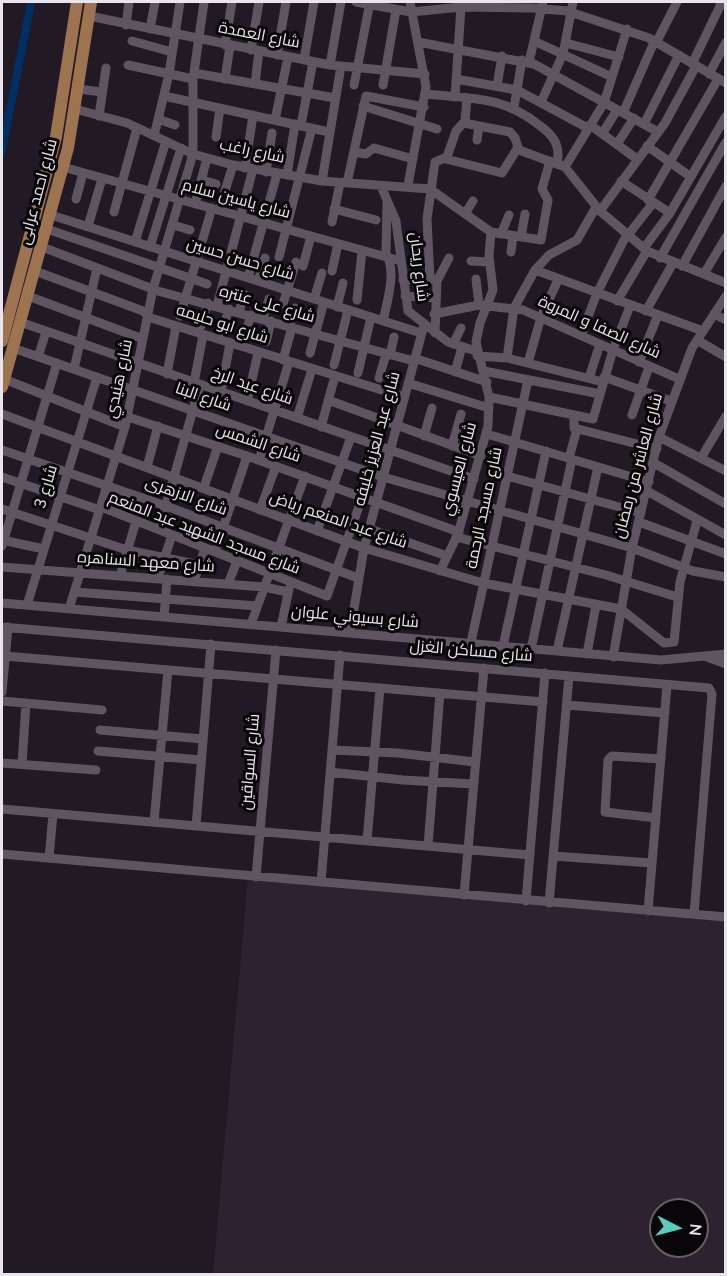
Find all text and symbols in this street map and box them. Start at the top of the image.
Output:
street label: شارع العمدة [217,19,301,53]
street label: شارع راغب [218,136,286,168]
street label: شارع احمد عرابى [16,137,62,247]
street label: شارع ياسين سلام [180,176,292,224]
street label: شارع ريحان [404,231,432,303]
street label: شارع حسن حسين [184,235,296,285]
street label: شارع على عنتره [217,282,317,328]
street label: شارع الصفا و المروة [535,292,663,364]
street label: شارع ابو حليمه [174,301,270,349]
street label: شارع هنيدي [102,338,138,420]
street label: شارع عيد الرخ [209,364,295,410]
street label: شارع عبد العزيز خليفه [351,370,405,508]
street label: شارع البنا [172,379,234,417]
street label: شارع العاشر من رمضان [610,391,668,541]
street label: شارع العيسوي [438,420,482,518]
street label: شارع الشمس [213,421,303,467]
street label: شارع مسجد الرحمة [463,445,507,571]
street label: شارع 3 [31,463,63,511]
street label: شارع الازهرى [142,473,230,521]
street label: شارع عبد المنعم رياض [267,488,409,554]
street label: شارع مسجد الشهيد عبد المنعم [106,489,302,579]
street label: شارع معهد السناهره [77,549,215,577]
street label: شارع بسيوني علوان [290,603,420,633]
street label: شارع مساكن الغزل [409,637,533,667]
street label: شارع السواقين [237,713,265,811]
north arrow [649,1198,709,1258]
text: N [683,1223,706,1237]

